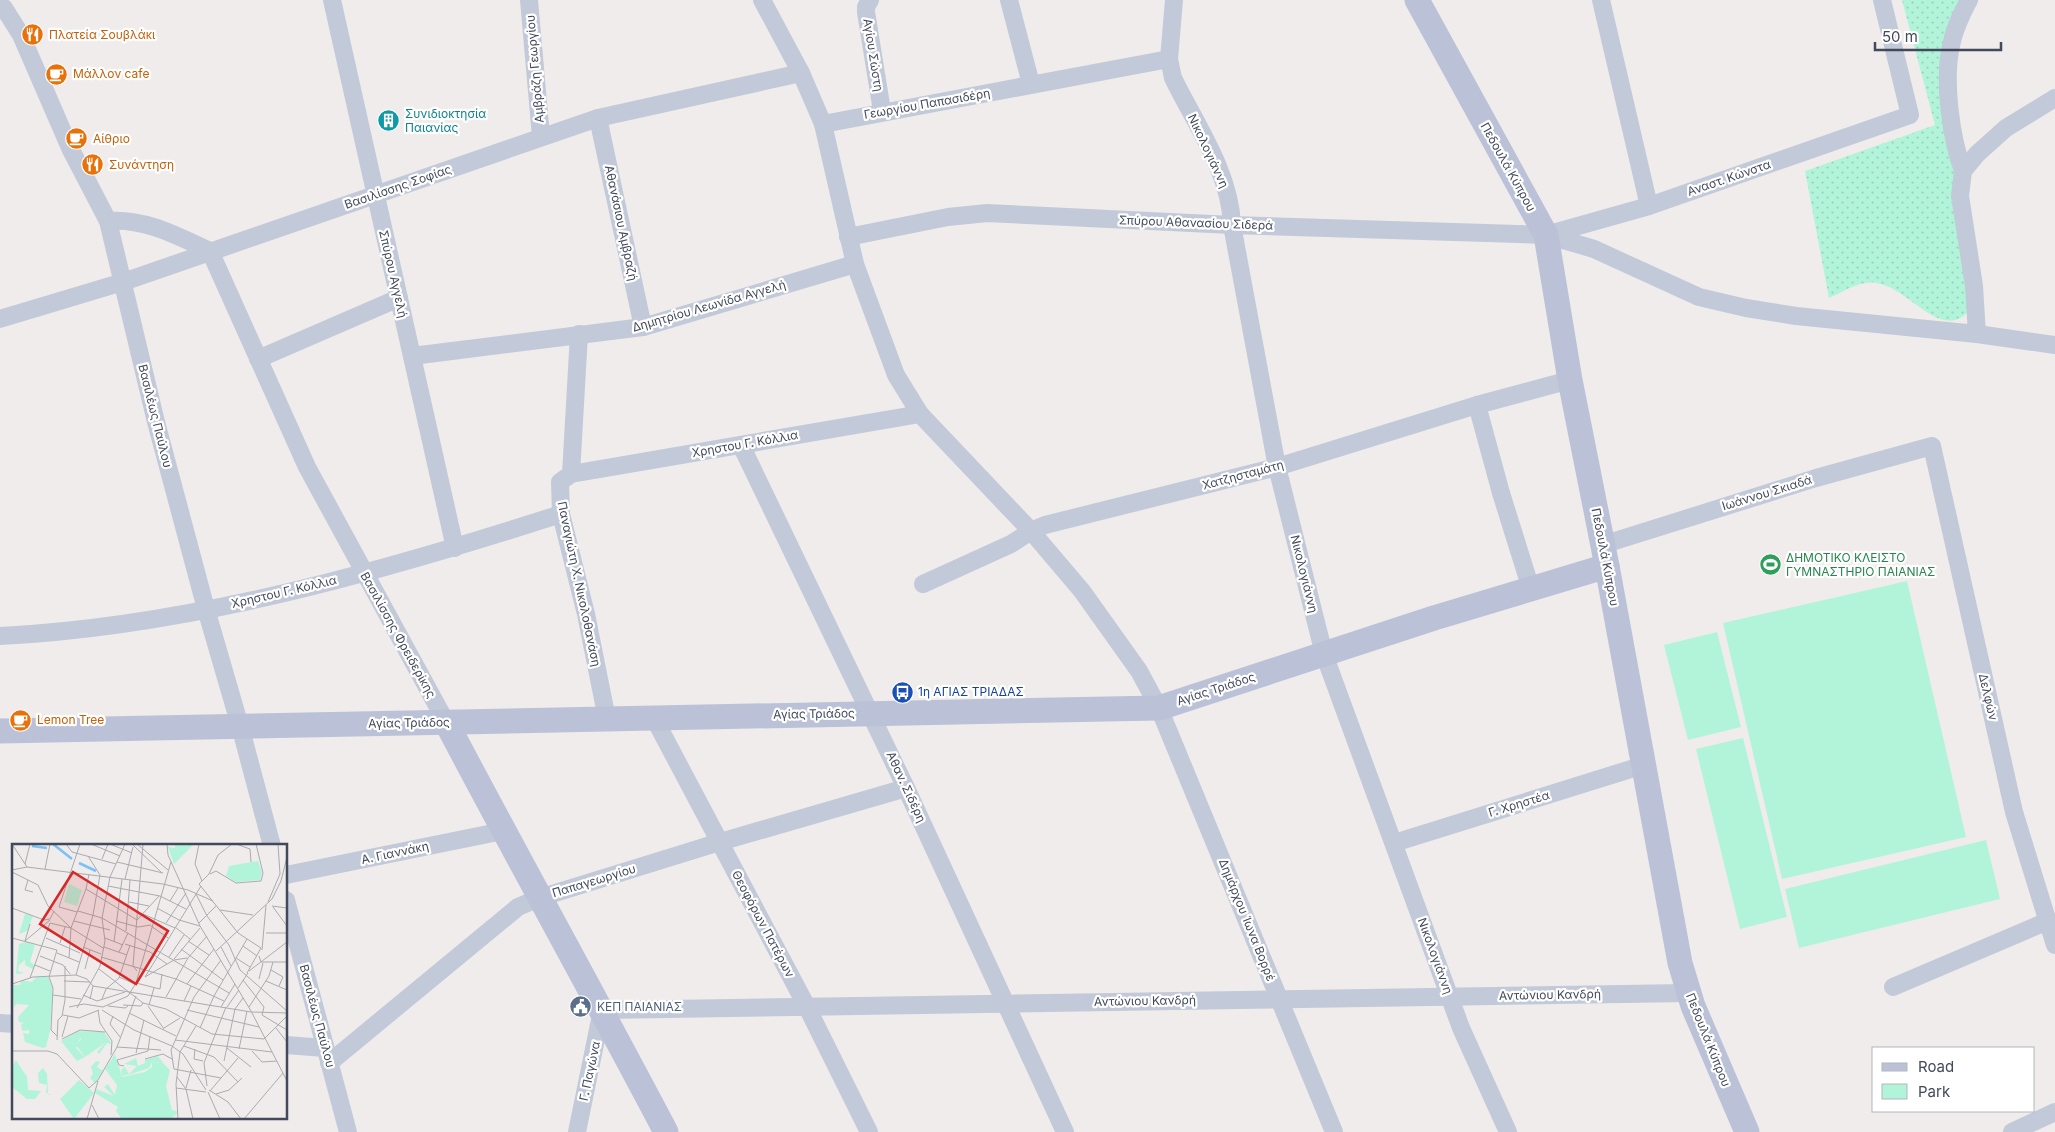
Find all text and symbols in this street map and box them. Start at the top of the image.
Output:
street label: Αμβράζη Γεωργίου [522,14,547,124]
street label: Αγίου Σώστη [860,17,887,93]
scale bar [1875,20,2001,52]
restaurant icon: Πλατεία Σουβλάκι [21,23,45,47]
place label: Πλατεία Σουβλάκι [49,27,156,42]
text: 50 m [1882,27,1918,46]
cafe icon: Μάλλον cafe [45,62,69,86]
place label: Μάλλον cafe [73,66,149,81]
street label: Γεωργίου Παπασιδέρη [863,85,991,122]
place label: Συνιδιοκτησία Παιανίας [405,106,486,135]
building icon: Συνιδιοκτησία Παιανίας [377,109,401,133]
street label: Νικολογιάννη [1185,111,1232,190]
street label: Πεδουλά Κύπρου [1478,120,1539,214]
cafe icon: Αίθριο [65,127,89,151]
place label: Αίθριο [93,131,130,146]
restaurant icon: Συνάντηση [81,153,105,177]
street label: Αναστ. Κώνστα [1685,156,1773,199]
place label: Συνάντηση [109,157,174,172]
street label: Βασιλίσσης Σοφίας [342,161,453,212]
street label: Αθανάσιου Αμβραζή [602,164,641,282]
street label: Σπύρου Αθανασίου Σιδερά [1119,212,1274,233]
street label: Σπύρου Αγγελή [376,229,411,319]
street label: Δημητρίου Λεωνίδα Αγγελή [630,276,787,335]
street label: Βασιλέως Παύλου [135,363,176,469]
street label: Χρηστου Γ. Κόλλια [691,427,799,460]
street label: Χατζησταμάτη [1201,456,1285,493]
street label: Ιωάννου Σκιαδά [1720,472,1814,513]
street label: Παναγιώτη Χ. Νικολοθανάση [555,500,604,668]
street label: Πεδουλά Κύπρου [1589,507,1622,607]
street label: Νικολογιάννη [1288,533,1321,614]
place label: ΔΗΜΟΤΙΚΟ ΚΛΕΙΣΤΟ ΓΥΜΝΑΣΤΗΡΙΟ ΠΑΙΑΝΙΑΣ [1786,550,1935,579]
sports icon: ΔΗΜΟΤΙΚΟ ΚΛΕΙΣΤΟ ΓΥΜΝΑΣΤΗΡΙΟ ΠΑΙΑΝΙΑΣ [1758,553,1782,577]
street label: Βασιλίσσης Φρειδερίκης [357,569,439,701]
street label: Χρηστου Γ. Κόλλια [230,572,338,611]
street label: Αγίας Τριάδος [1175,669,1257,708]
street label: Δελφών [1976,672,2001,722]
bus stop icon: 1η ΑΓΙΑΣ ΤΡΙΑΔΑΣ [890,680,914,704]
place label: 1η ΑΓΙΑΣ ΤΡΙΑΔΑΣ [918,684,1024,699]
street label: Αγίας Τριάδος [773,705,855,722]
cafe icon: Lemon Tree [9,708,33,732]
place label: Lemon Tree [37,712,104,727]
street label: Αγίας Τριάδος [368,714,450,731]
street label: Αθαν. Σιδέρη [883,749,929,825]
street label: Γ. Χρηστέα [1487,787,1551,820]
street label: Α. Γιαννάκη [360,838,430,867]
inset map [12,844,288,1120]
street label: Δημάρχου Ίωνα Βορρέ [1216,856,1279,983]
street label: Παπαγεωργίου [550,861,637,900]
street label: Θεοφόρων Πατέρων [729,868,798,980]
street label: Νικολογιάννη [1415,916,1456,996]
street label: Βασιλέως Παύλου [297,963,338,1069]
street label: Αντώνιου Κανδρή [1499,986,1601,1003]
street label: Πεδουλά Κύπρου [1683,991,1734,1089]
street label: Αντώνιου Κανδρή [1094,992,1196,1009]
public building icon: ΚΕΠ ΠΑΙΑΝΙΑΣ [569,995,593,1019]
place label: ΚΕΠ ΠΑΙΑΝΙΑΣ [597,999,682,1014]
street label: Γ. Παγώνα [576,1040,603,1102]
legend [1872,1047,2035,1112]
text: Road [1918,1057,1954,1076]
text: Park [1918,1082,1951,1101]

